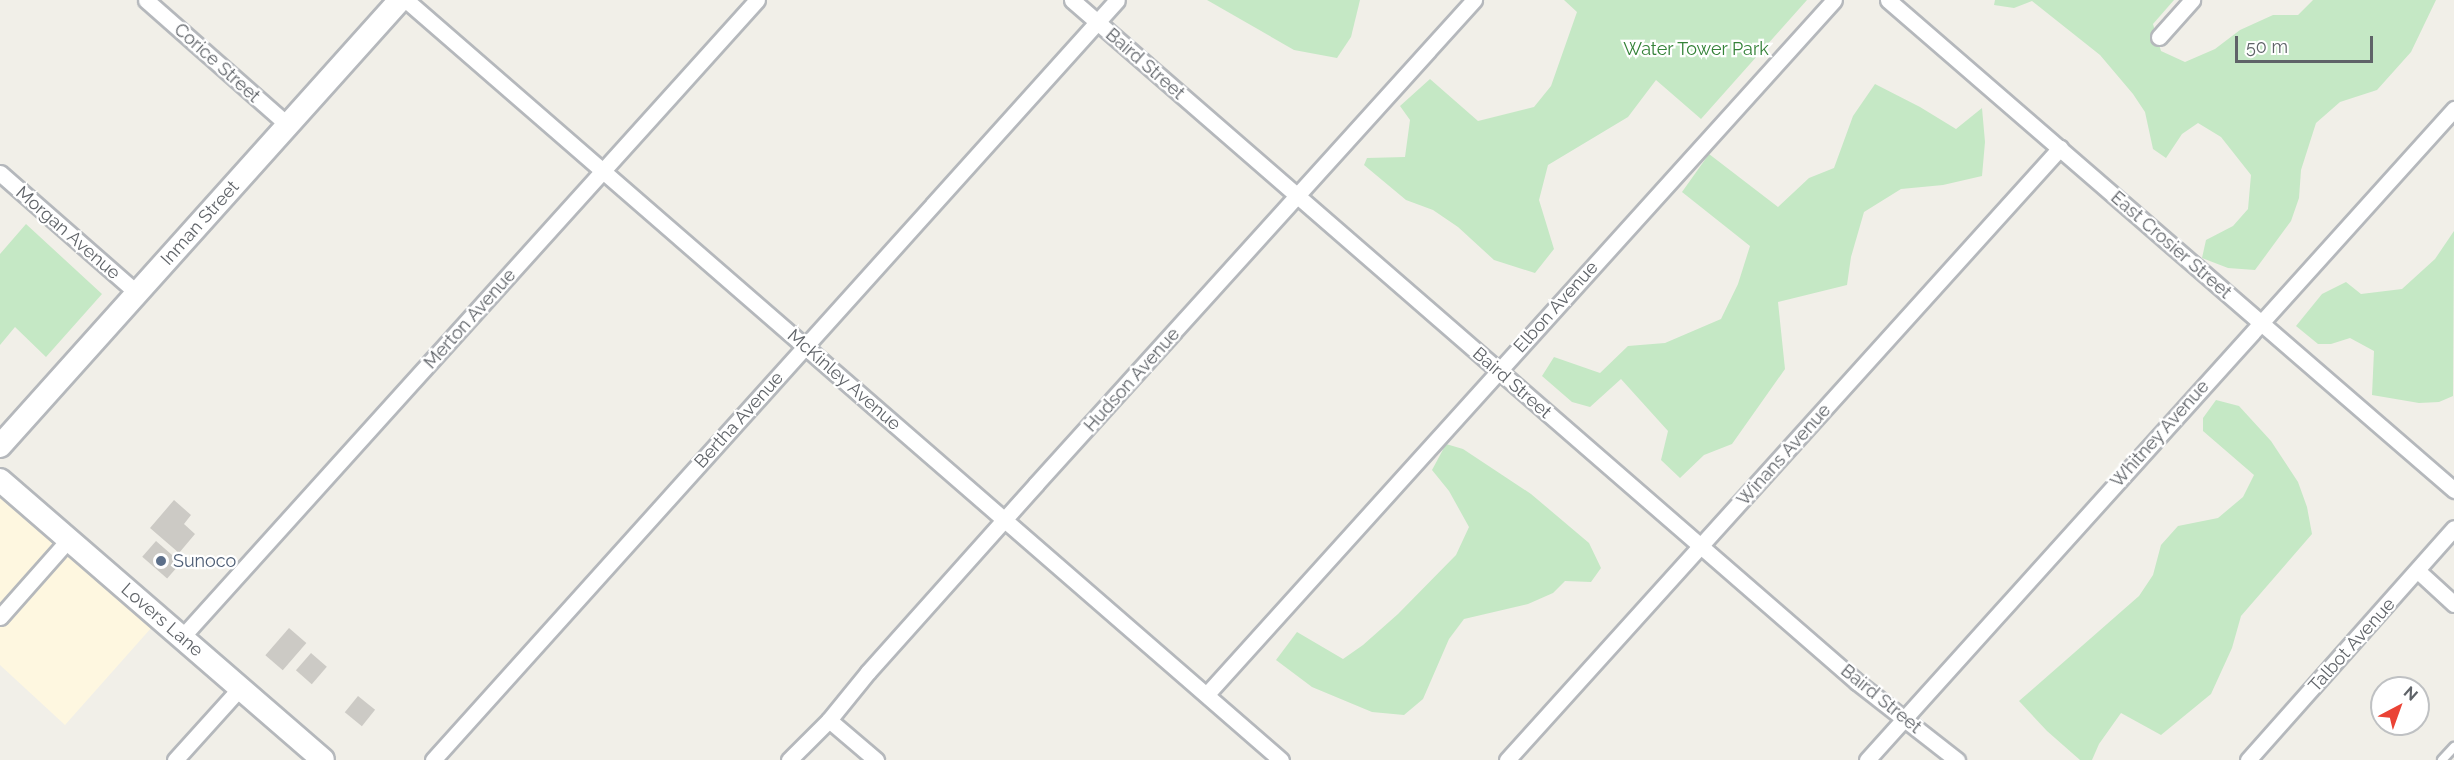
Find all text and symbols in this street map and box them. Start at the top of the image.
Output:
street label: Corice Street [170,19,264,107]
street label: Baird Street [1101,24,1189,104]
scale bar [2238,24,2376,62]
text: 50 m [2246,36,2288,57]
park label: Water Tower Park [1623,38,1769,60]
street label: Inman Street [156,176,244,270]
street label: Morgan Avenue [11,182,125,284]
street label: East Crosier Street [2106,187,2236,303]
street label: Elbon Avenue [1509,257,1603,357]
street label: Merton Avenue [419,264,521,374]
street label: Hudson Avenue [1080,323,1184,437]
street label: McKinley Avenue [782,325,906,435]
street label: Baird Street [1468,343,1556,423]
street label: Bertha Avenue [690,367,788,473]
street label: Whitney Avenue [2106,376,2214,492]
street label: Winans Avenue [1732,399,1836,511]
place label: Sunoco [173,550,236,572]
marker: Sunoco [154,554,168,568]
street label: Lovers Lane [117,579,207,661]
street label: Talbot Avenue [2304,593,2400,697]
street label: Baird Street [1836,660,1926,738]
north arrow [2370,676,2430,736]
text: N [2400,682,2422,705]

